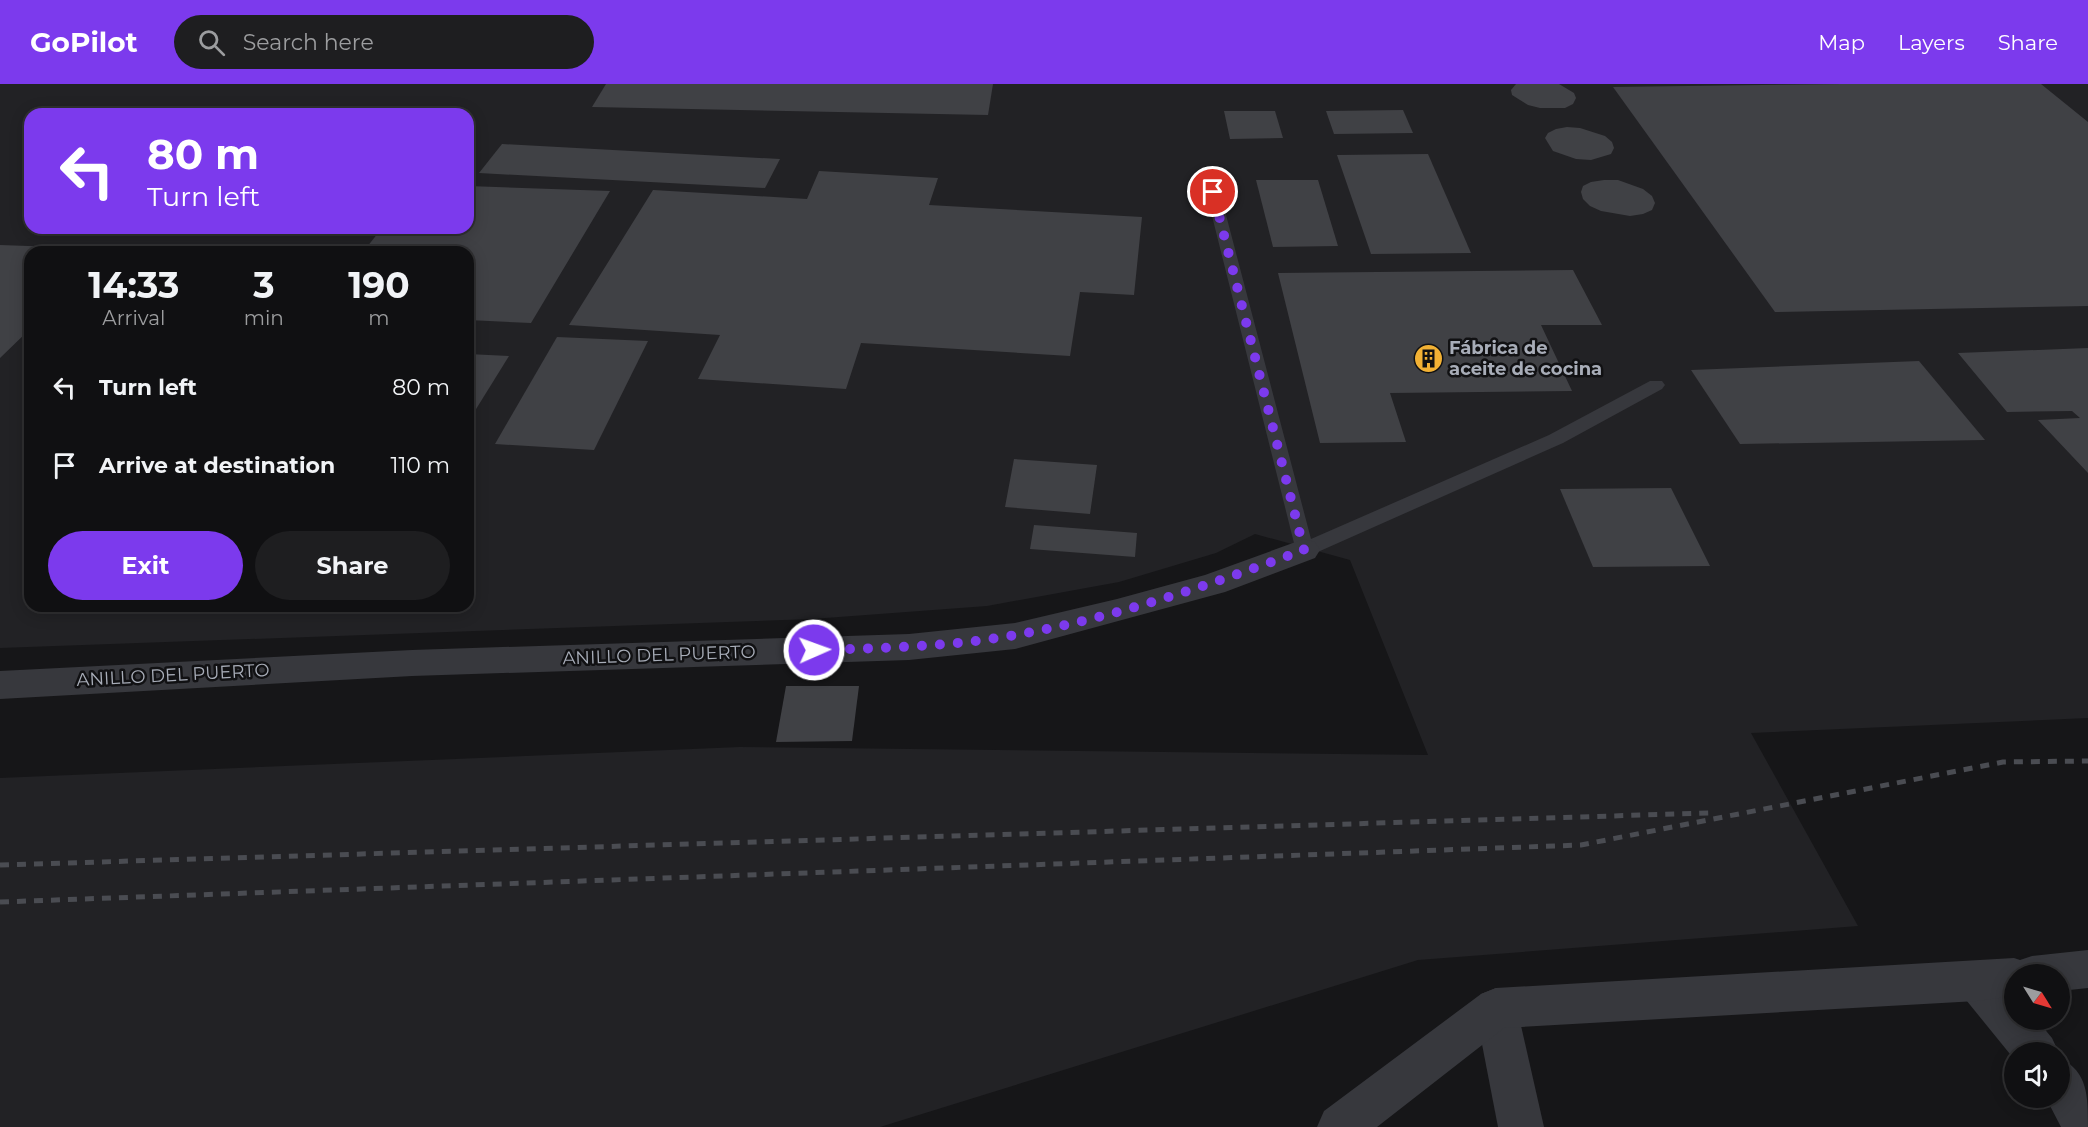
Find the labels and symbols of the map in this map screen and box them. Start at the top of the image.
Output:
pin [1187,166,1238,217]
place label: Fábrica de aceite de cocina [1449,337,1602,380]
building icon: Fábrica de aceite de cocina [1412,342,1444,374]
position arrow [782,618,846,682]
street label: ANILLO DEL PUERTO [562,641,756,669]
street label: ANILLO DEL PUERTO [76,659,270,691]
north arrow [2004,964,2070,1030]

